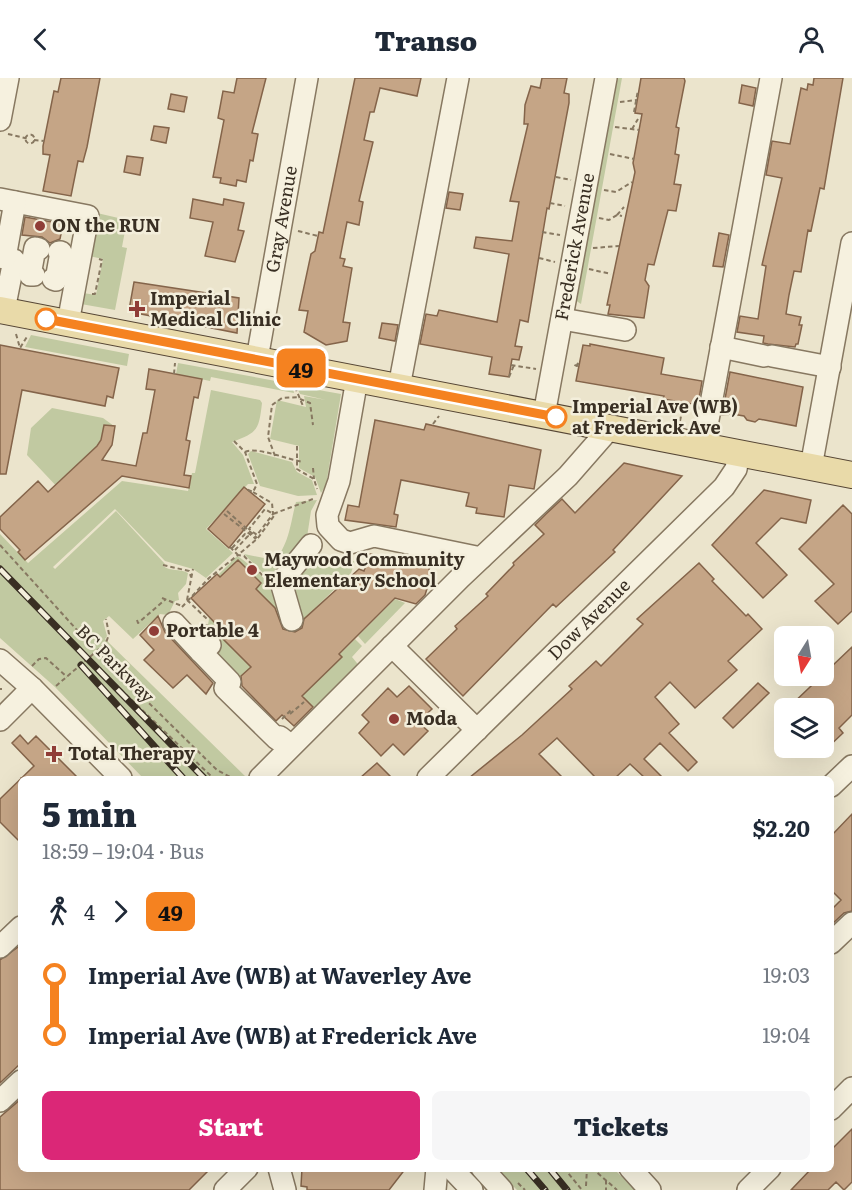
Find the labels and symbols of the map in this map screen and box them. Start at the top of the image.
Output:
street label: Gray Avenue [258,163,303,274]
street label: Frederick Avenue [547,171,600,323]
place label: ON the RUN [52,211,160,238]
marker: ON the RUN [33,219,47,233]
place label: Imperial Medical Clinic [150,284,281,332]
marker: Imperial Medical Clinic [128,300,146,318]
unlabelled marker [35,308,57,330]
line badge: 49 [274,348,328,388]
place label: Imperial Ave (WB) at Frederick Ave [572,392,738,440]
marker: Imperial Ave (WB) at Frederick Ave [545,406,567,428]
place label: Maywood Community Elementary School [264,545,464,593]
marker: Maywood Community Elementary School [245,563,259,577]
street label: Dow Avenue [541,572,636,665]
place label: Portable 4 [166,616,259,643]
street label: BC Parkway [71,617,162,709]
marker: Portable 4 [147,624,161,638]
north arrow [774,626,834,686]
place label: Moda [406,704,458,731]
marker: Moda [387,712,401,726]
place label: Total Therapy [68,739,195,766]
marker: Total Therapy [45,745,63,763]

